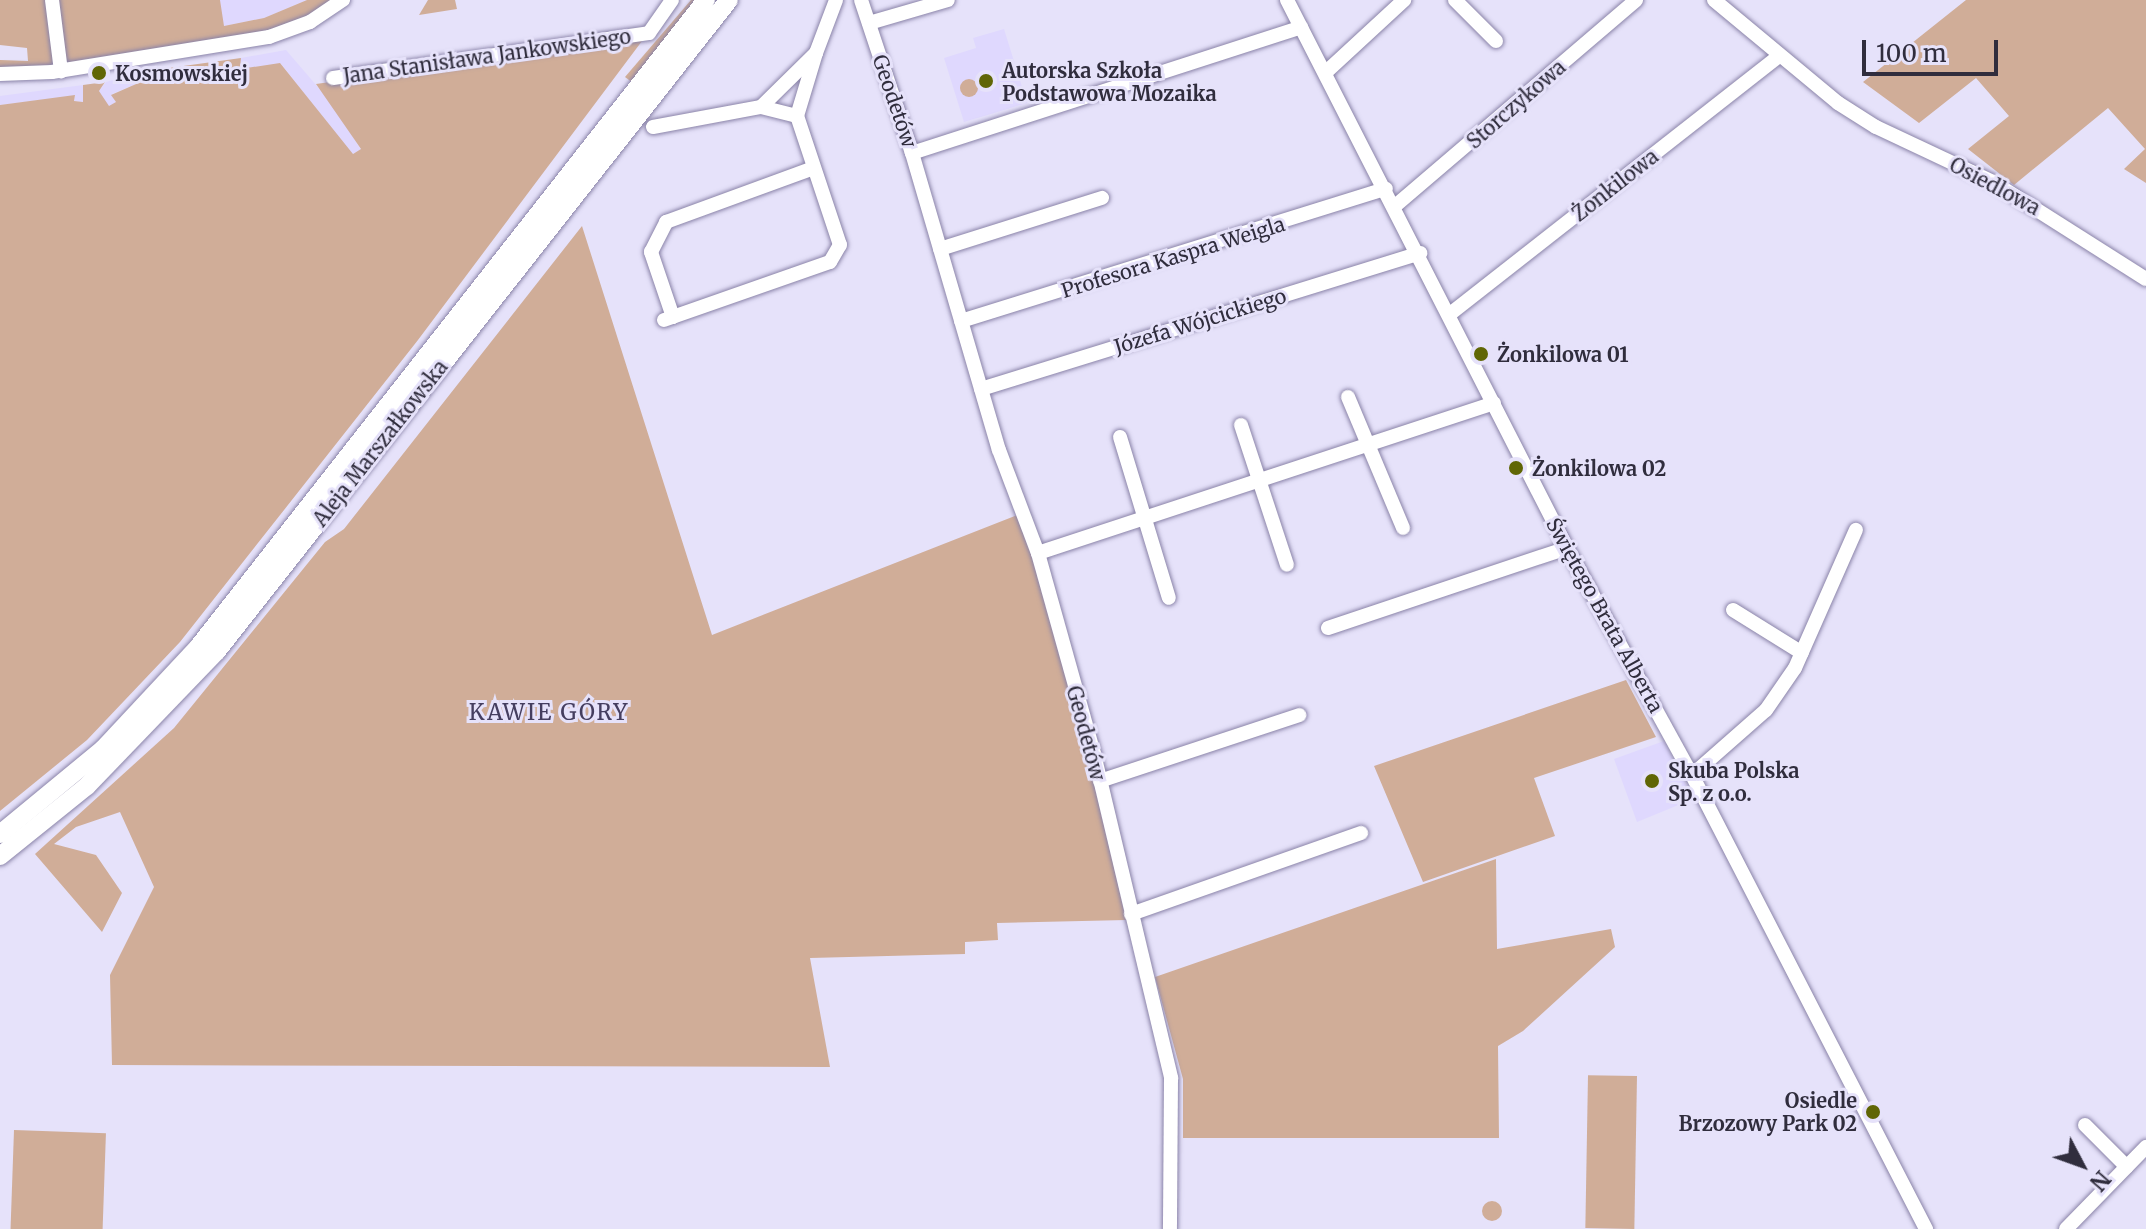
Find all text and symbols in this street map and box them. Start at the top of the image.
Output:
street label: Jana Stanisława Jankowskiego [341,24,633,88]
scale bar [1866,24,2002,74]
text: 100 m [1876,38,1946,69]
street label: Geodetów [868,51,922,151]
street label: Storczykowa [1462,55,1570,153]
place label: Autorska Szkoła Podstawowa Mozaika [1002,58,1217,105]
place label: Kosmowskiej [115,61,248,85]
marker: Kosmowskiej [90,64,108,82]
marker: Autorska Szkoła Podstawowa Mozaika [977,72,995,90]
street label: Żonkilowa [1567,144,1663,226]
street label: Osiedlowa [1946,152,2044,220]
street label: Profesora Kaspra Weigla [1058,212,1288,302]
street label: Józefa Wójcickiego [1111,283,1289,359]
place label: Żonkilowa 01 [1497,342,1629,366]
marker: Żonkilowa 01 [1472,345,1490,363]
street label: Aleja Marszałkowska [308,355,452,531]
place label: Żonkilowa 02 [1532,456,1666,480]
marker: Żonkilowa 02 [1507,459,1525,477]
street label: Świętego Brata Alberta [1541,513,1669,717]
street label: Geodetów [1062,683,1110,783]
district label: KAWIE GÓRY [469,700,629,726]
place label: Skuba Polska Sp. z o.o. [1668,758,1799,805]
marker: Skuba Polska Sp. z o.o. [1643,772,1661,790]
place label: Osiedle Brzozowy Park 02 [1679,1088,1857,1135]
marker: Osiedle Brzozowy Park 02 [1864,1103,1882,1121]
north arrow [2042,1125,2122,1205]
text: N [2084,1165,2116,1196]

